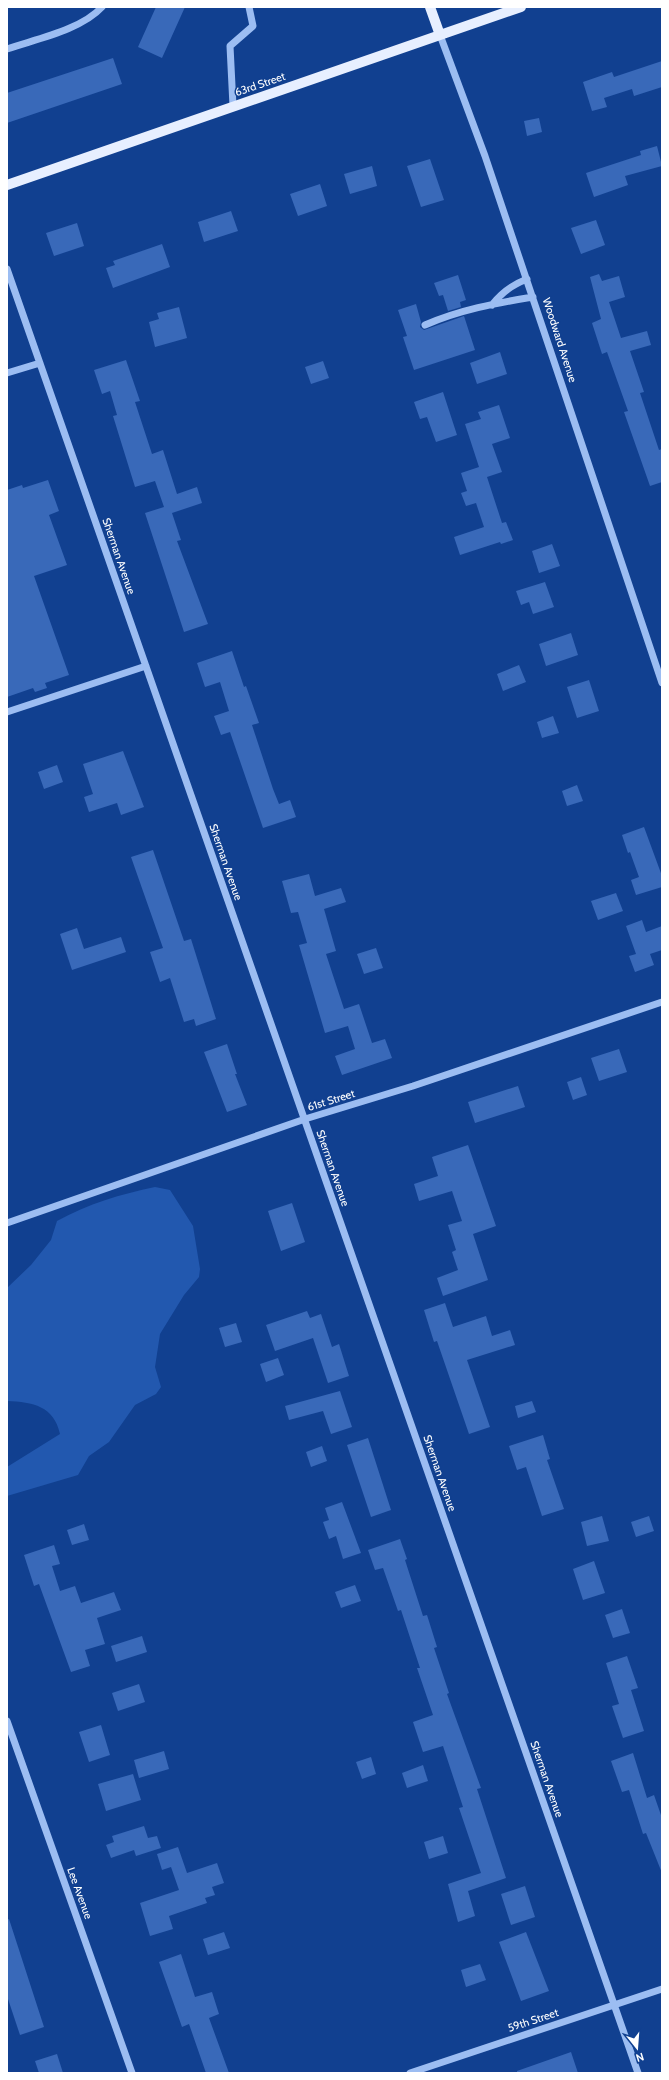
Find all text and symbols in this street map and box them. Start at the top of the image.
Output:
street label: 63rd Street [233,69,287,99]
street label: Woodward Avenue [540,296,580,384]
street label: Sherman Avenue [99,516,139,596]
street label: Sherman Avenue [206,822,246,902]
street label: 61st Street [306,1086,357,1114]
street label: Sherman Avenue [313,1128,353,1208]
street label: Sherman Avenue [420,1433,460,1513]
street label: Sherman Avenue [527,1739,567,1819]
street label: Lee Avenue [64,1865,96,1921]
street label: 59th Street [506,2005,560,2035]
north arrow [617,2028,657,2068]
text: N [634,2050,646,2065]

